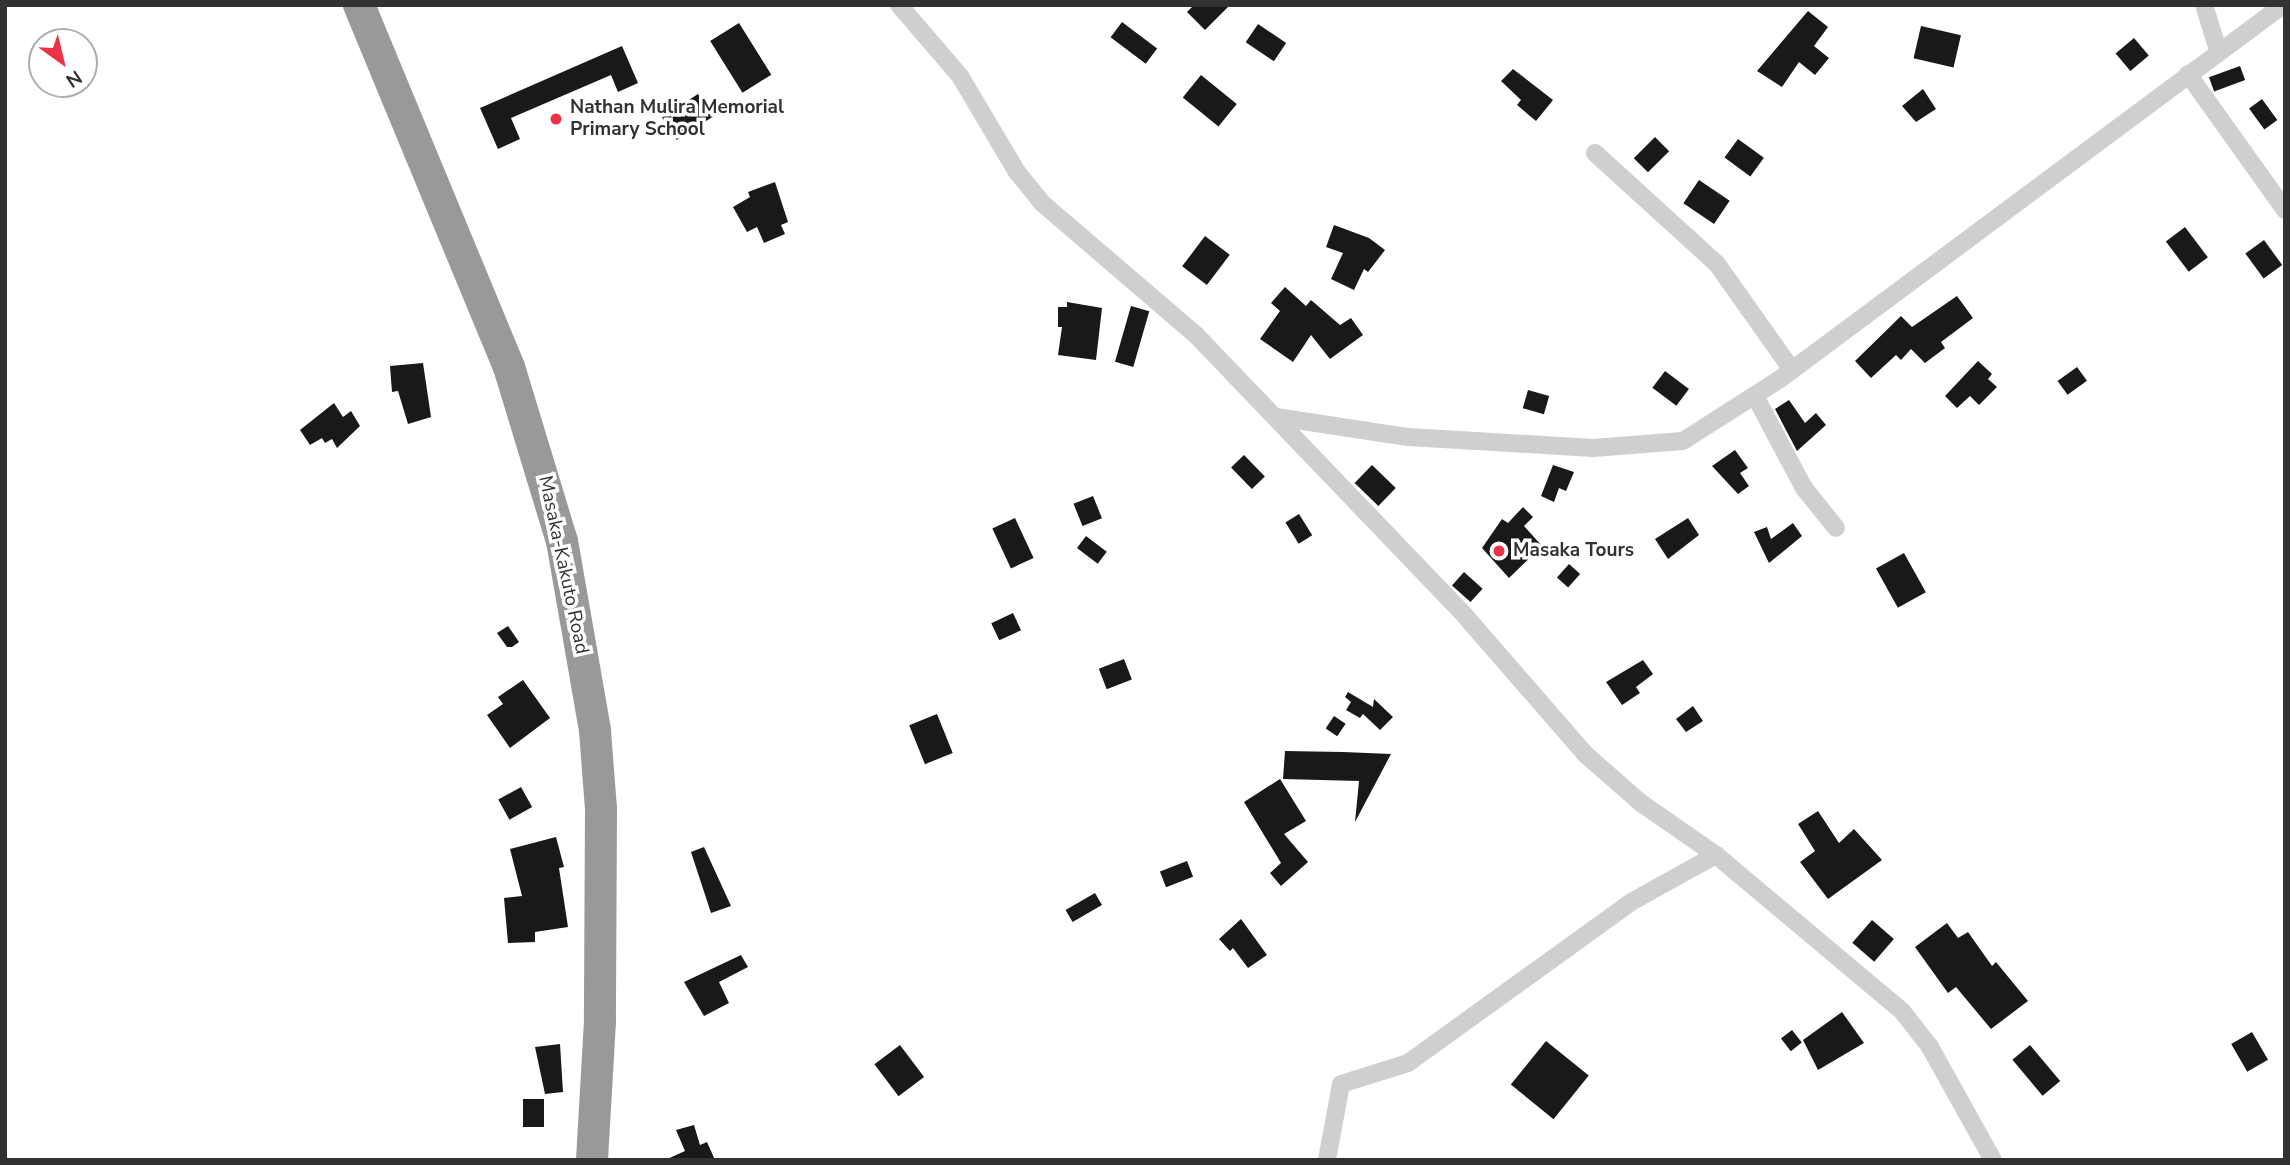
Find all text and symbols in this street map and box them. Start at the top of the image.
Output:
north arrow [28,28,98,98]
text: N [60,64,87,94]
place label: Nathan Mulira Memorial Primary School [570,97,784,141]
marker: Nathan Mulira Memorial Primary School [548,111,564,127]
street label: Masaka-Kakuto Road [533,474,593,656]
place label: Masaka Tours [1513,540,1634,562]
marker: Masaka Tours [1491,543,1507,559]

